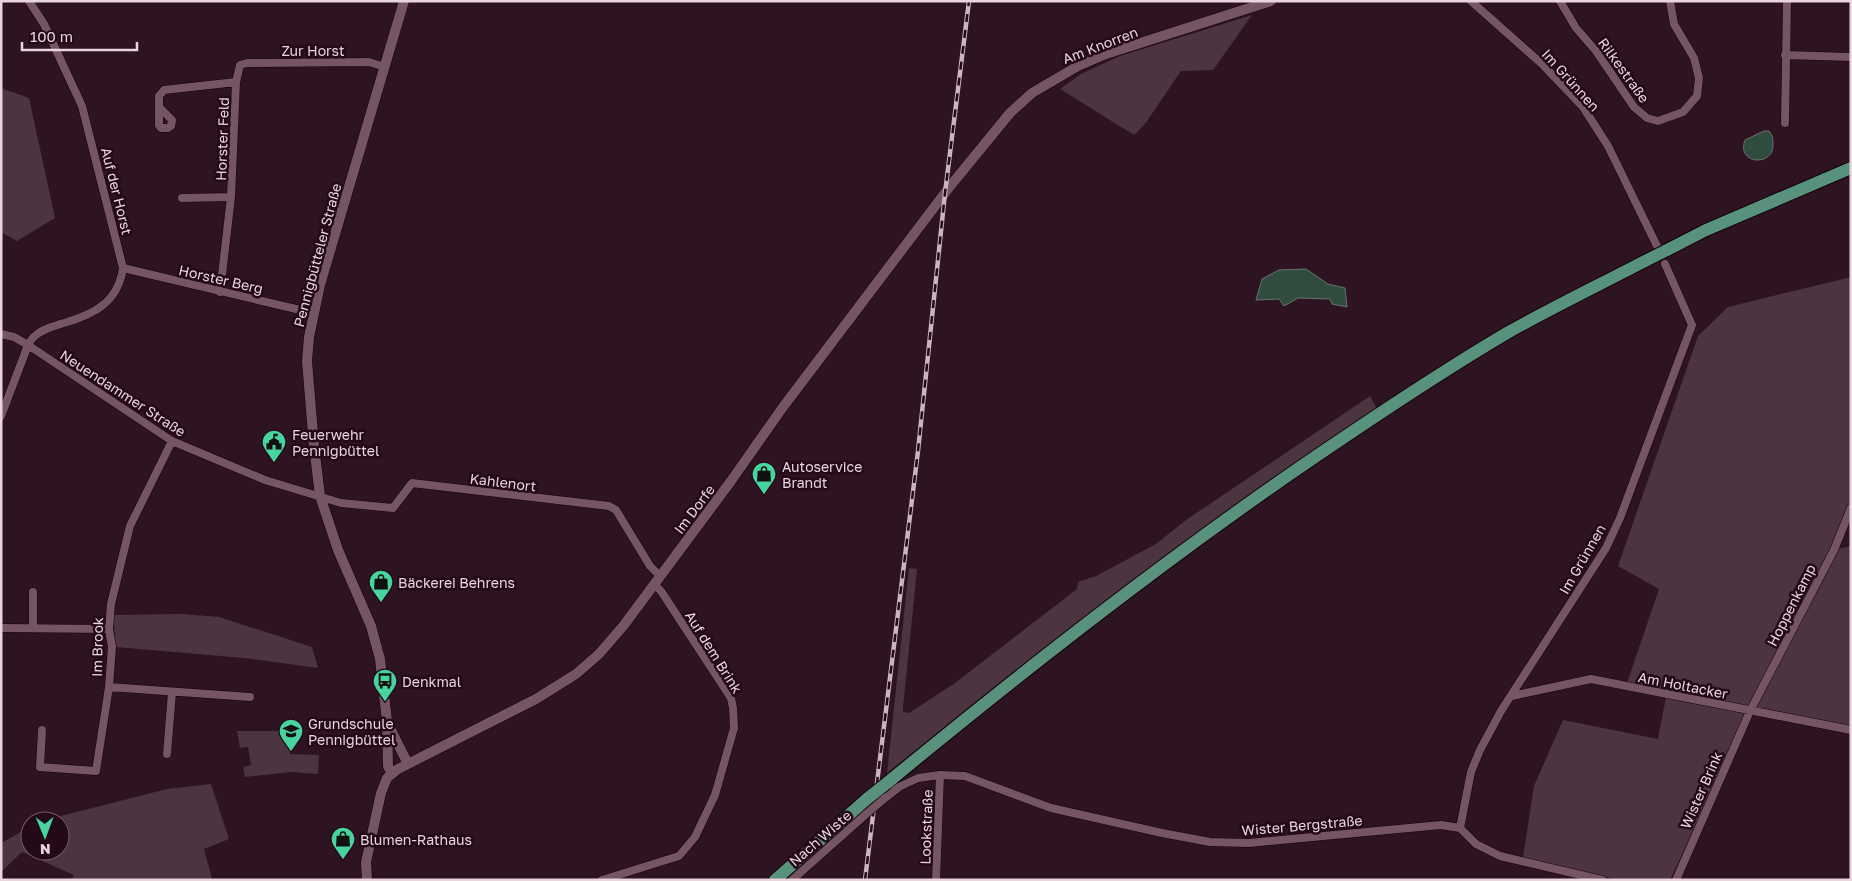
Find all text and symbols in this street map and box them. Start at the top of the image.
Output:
scale bar [22,20,138,52]
street label: Am Knorren [1060,23,1140,67]
text: 100 m [30,27,73,45]
street label: Rilkestraße [1595,34,1653,106]
street label: Zur Horst [281,42,345,59]
street label: Im Grünnen [1539,45,1603,115]
street label: Horster Feld [212,97,232,181]
street label: Auf der Horst [98,146,136,236]
street label: Pennigbütteler Straße [290,181,344,329]
street label: Horster Berg [177,261,265,297]
street label: Neuendammer Straße [57,346,189,440]
place label: Feuerwehr Pennigbüttel [292,426,379,459]
public building icon: Feuerwehr Pennigbüttel [261,429,287,463]
place label: Autoservice Brandt [782,458,862,491]
shop icon: Autoservice Brandt [751,461,777,495]
street label: Kahlenort [469,469,537,495]
street label: Im Dorfe [670,481,718,537]
street label: Im Grünnen [1555,521,1609,597]
street label: Hoppenkamp [1763,561,1819,649]
shop icon: Bäckerei Behrens [368,569,394,603]
place label: Bäckerei Behrens [398,574,515,591]
street label: Auf dem Brink [682,608,746,696]
street label: Im Brook [88,617,106,677]
bus stop icon: Denkmal [372,668,398,702]
street label: Am Holtacker [1637,668,1730,702]
place label: Denkmal [402,673,461,690]
place label: Grundschule Pennigbüttel [308,715,395,748]
school or university icon: Grundschule Pennigbüttel [278,718,304,752]
street label: Wister Brink [1676,749,1726,831]
street label: Lookstraße [916,789,936,865]
street label: Nach Wiste [786,806,854,870]
north arrow [20,811,70,861]
street label: Wister Bergstraße [1241,811,1363,839]
shop icon: Blumen-Rathaus [330,826,356,860]
place label: Blumen-Rathaus [360,831,472,848]
text: N [40,841,51,858]

